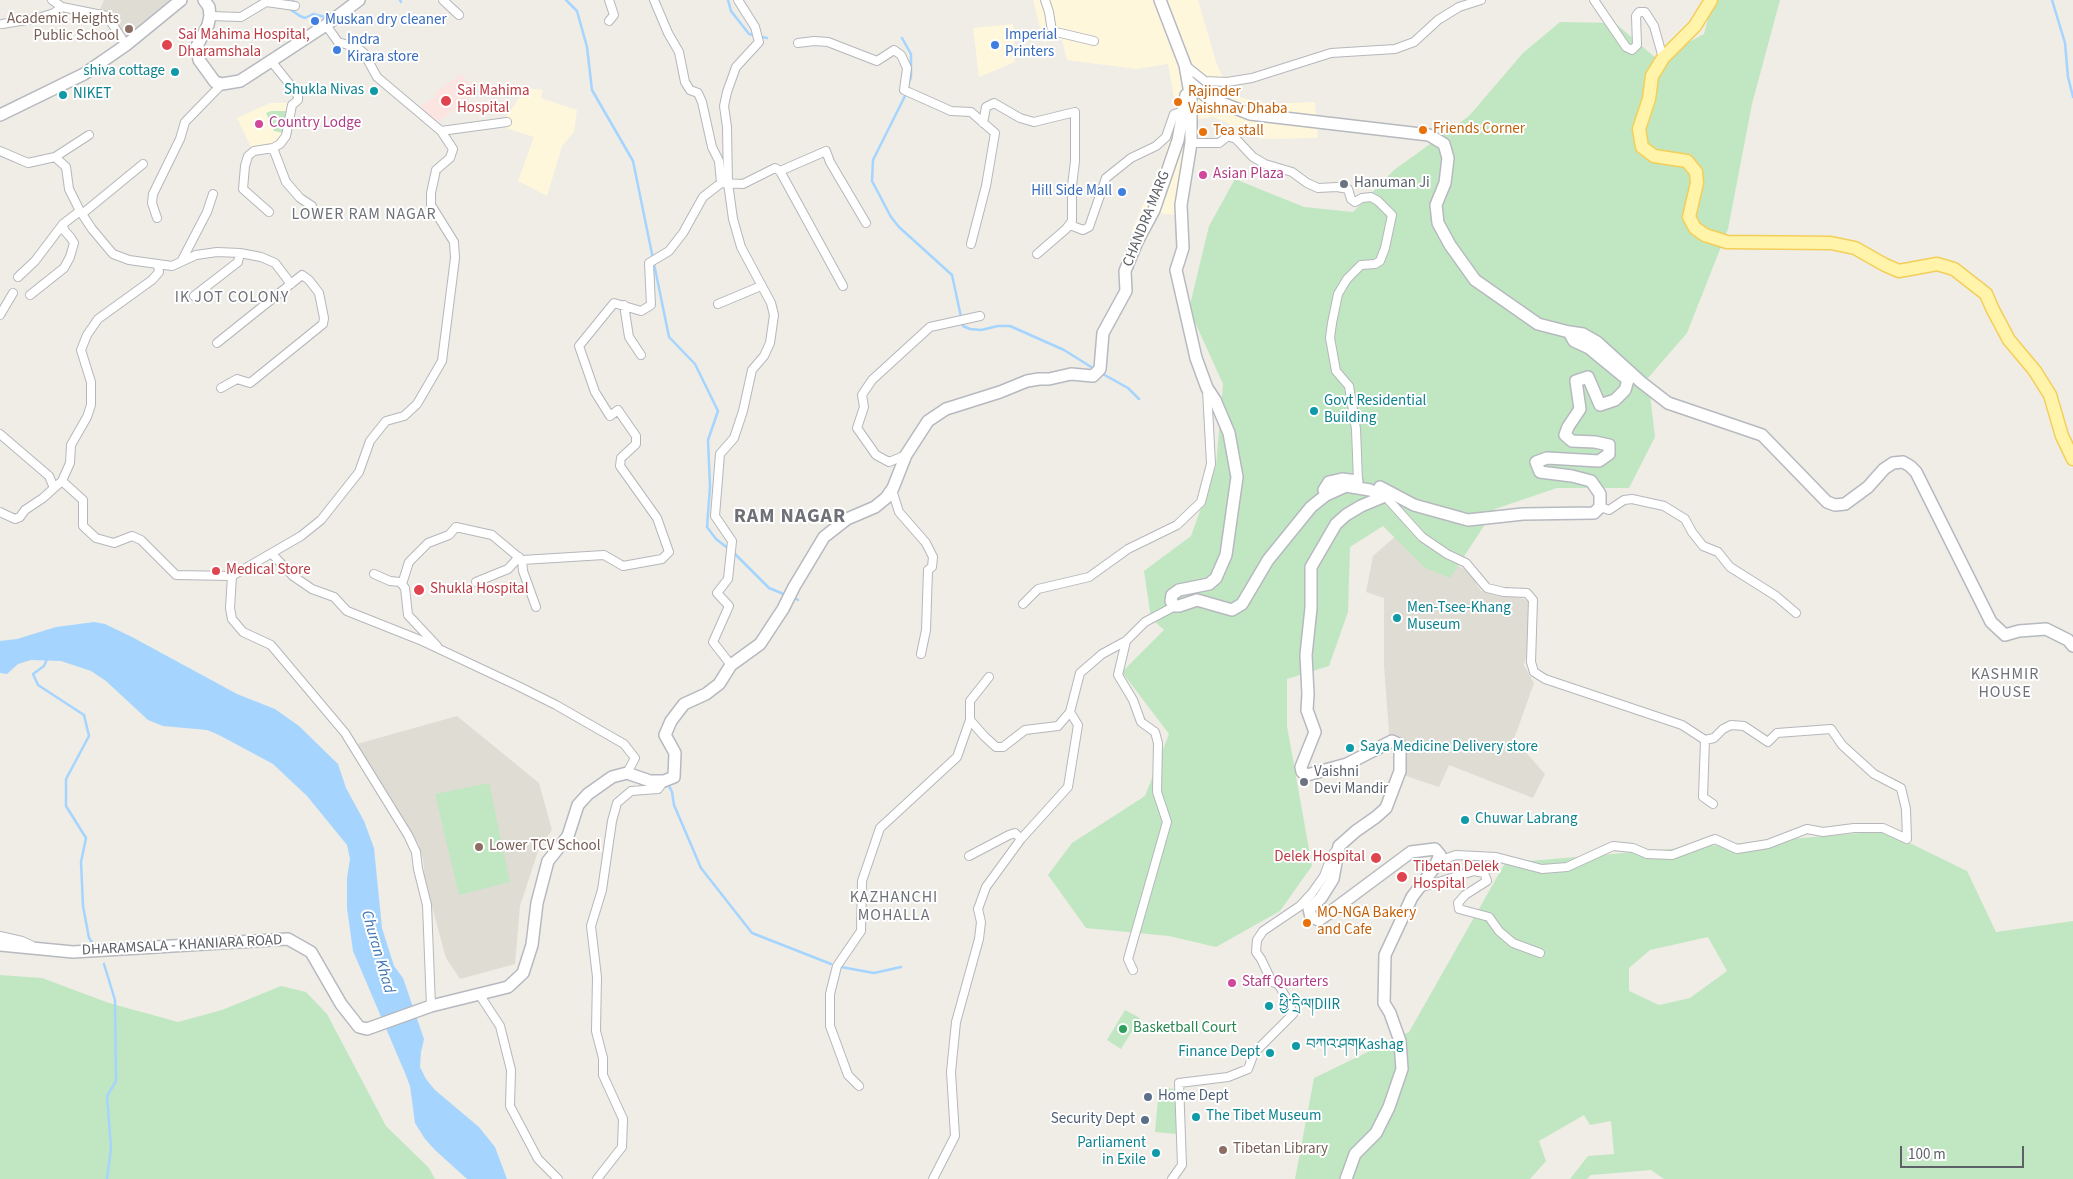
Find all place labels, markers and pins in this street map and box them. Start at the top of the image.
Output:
place label: Academic Heights Public School [7,11,119,46]
place label: Muskan dry cleaner [325,12,447,30]
marker: Muskan dry cleaner [309,15,321,27]
marker: Academic Heights Public School [123,23,135,35]
place label: Sai Mahima Hospital, Dharamshala [178,27,310,62]
place label: Imperial Printers [1005,27,1057,62]
place label: Indra Kirara store [347,32,419,67]
marker: Sai Mahima Hospital, Dharamshala [160,38,174,52]
marker: Imperial Printers [989,39,1001,51]
marker: Indra Kirara store [331,44,343,56]
place label: shiva cottage [83,63,165,81]
marker: shiva cottage [169,66,181,78]
place label: Shukla Nivas [284,82,364,100]
place label: Sai Mahima Hospital [457,83,530,118]
place label: Rajinder Vaishnav Dhaba [1188,84,1287,119]
marker: Shukla Nivas [368,85,380,97]
place label: NIKET [73,86,111,104]
marker: NIKET [57,89,69,101]
marker: Sai Mahima Hospital [439,94,453,108]
marker: Rajinder Vaishnav Dhaba [1172,96,1184,108]
place label: Country Lodge [269,115,361,133]
marker: Country Lodge [253,118,265,130]
place label: Friends Corner [1433,121,1525,139]
place label: Tea stall [1213,123,1264,141]
marker: Friends Corner [1417,124,1429,136]
marker: Tea stall [1197,126,1209,138]
place label: Asian Plaza [1213,166,1284,184]
marker: Asian Plaza [1197,169,1209,181]
place label: Hanuman Ji [1354,175,1430,193]
marker: Hanuman Ji [1338,178,1350,190]
place label: Hill Side Mall [1031,183,1112,201]
marker: Hill Side Mall [1116,186,1128,198]
place label: Govt Residential Building [1324,393,1426,428]
marker: Govt Residential Building [1308,405,1320,417]
place label: Medical Store [226,562,311,580]
marker: Medical Store [210,565,222,577]
place label: Shukla Hospital [430,581,528,599]
marker: Shukla Hospital [412,583,426,597]
place label: Men-Tsee-Khang Museum [1407,600,1511,635]
marker: Men-Tsee-Khang Museum [1391,612,1403,624]
place label: Saya Medicine Delivery store [1360,739,1538,757]
marker: Saya Medicine Delivery store [1344,742,1356,754]
place label: Vaishni Devi Mandir [1314,764,1388,799]
marker: Vaishni Devi Mandir [1298,776,1310,788]
place label: Chuwar Labrang [1475,811,1578,829]
marker: Chuwar Labrang [1459,814,1471,826]
place label: Lower TCV School [489,838,601,856]
marker: Lower TCV School [473,841,485,853]
place label: Delek Hospital [1274,849,1365,867]
marker: Delek Hospital [1369,851,1383,865]
place label: Tibetan Delek Hospital [1413,859,1499,894]
marker: Tibetan Delek Hospital [1395,870,1409,884]
place label: MO-NGA Bakery and Cafe [1317,905,1416,940]
marker: MO-NGA Bakery and Cafe [1301,917,1313,929]
place label: Staff Quarters [1242,974,1328,992]
marker: Staff Quarters [1226,977,1238,989]
place label: ཕྱི་དྲིལ།DIIR [1279,997,1340,1015]
marker: ཕྱི་དྲིལ།DIIR [1263,1000,1275,1012]
place label: Basketball Court [1133,1020,1237,1038]
marker: Basketball Court [1117,1023,1129,1035]
place label: བཀའ་ཤགKashag [1306,1037,1404,1055]
marker: བཀའ་ཤགKashag [1290,1040,1302,1052]
place label: Finance Dept [1178,1044,1260,1062]
marker: Finance Dept [1264,1047,1276,1059]
place label: Home Dept [1158,1088,1229,1106]
marker: Home Dept [1142,1091,1154,1103]
place label: The Tibet Museum [1206,1108,1321,1126]
place label: Security Dept [1051,1111,1135,1129]
marker: The Tibet Museum [1190,1111,1202,1123]
marker: Security Dept [1139,1114,1151,1126]
place label: Parliament in Exile [1077,1135,1146,1170]
place label: Tibetan Library [1233,1141,1328,1159]
marker: Tibetan Library [1217,1144,1229,1156]
marker: Parliament in Exile [1150,1147,1162,1159]

